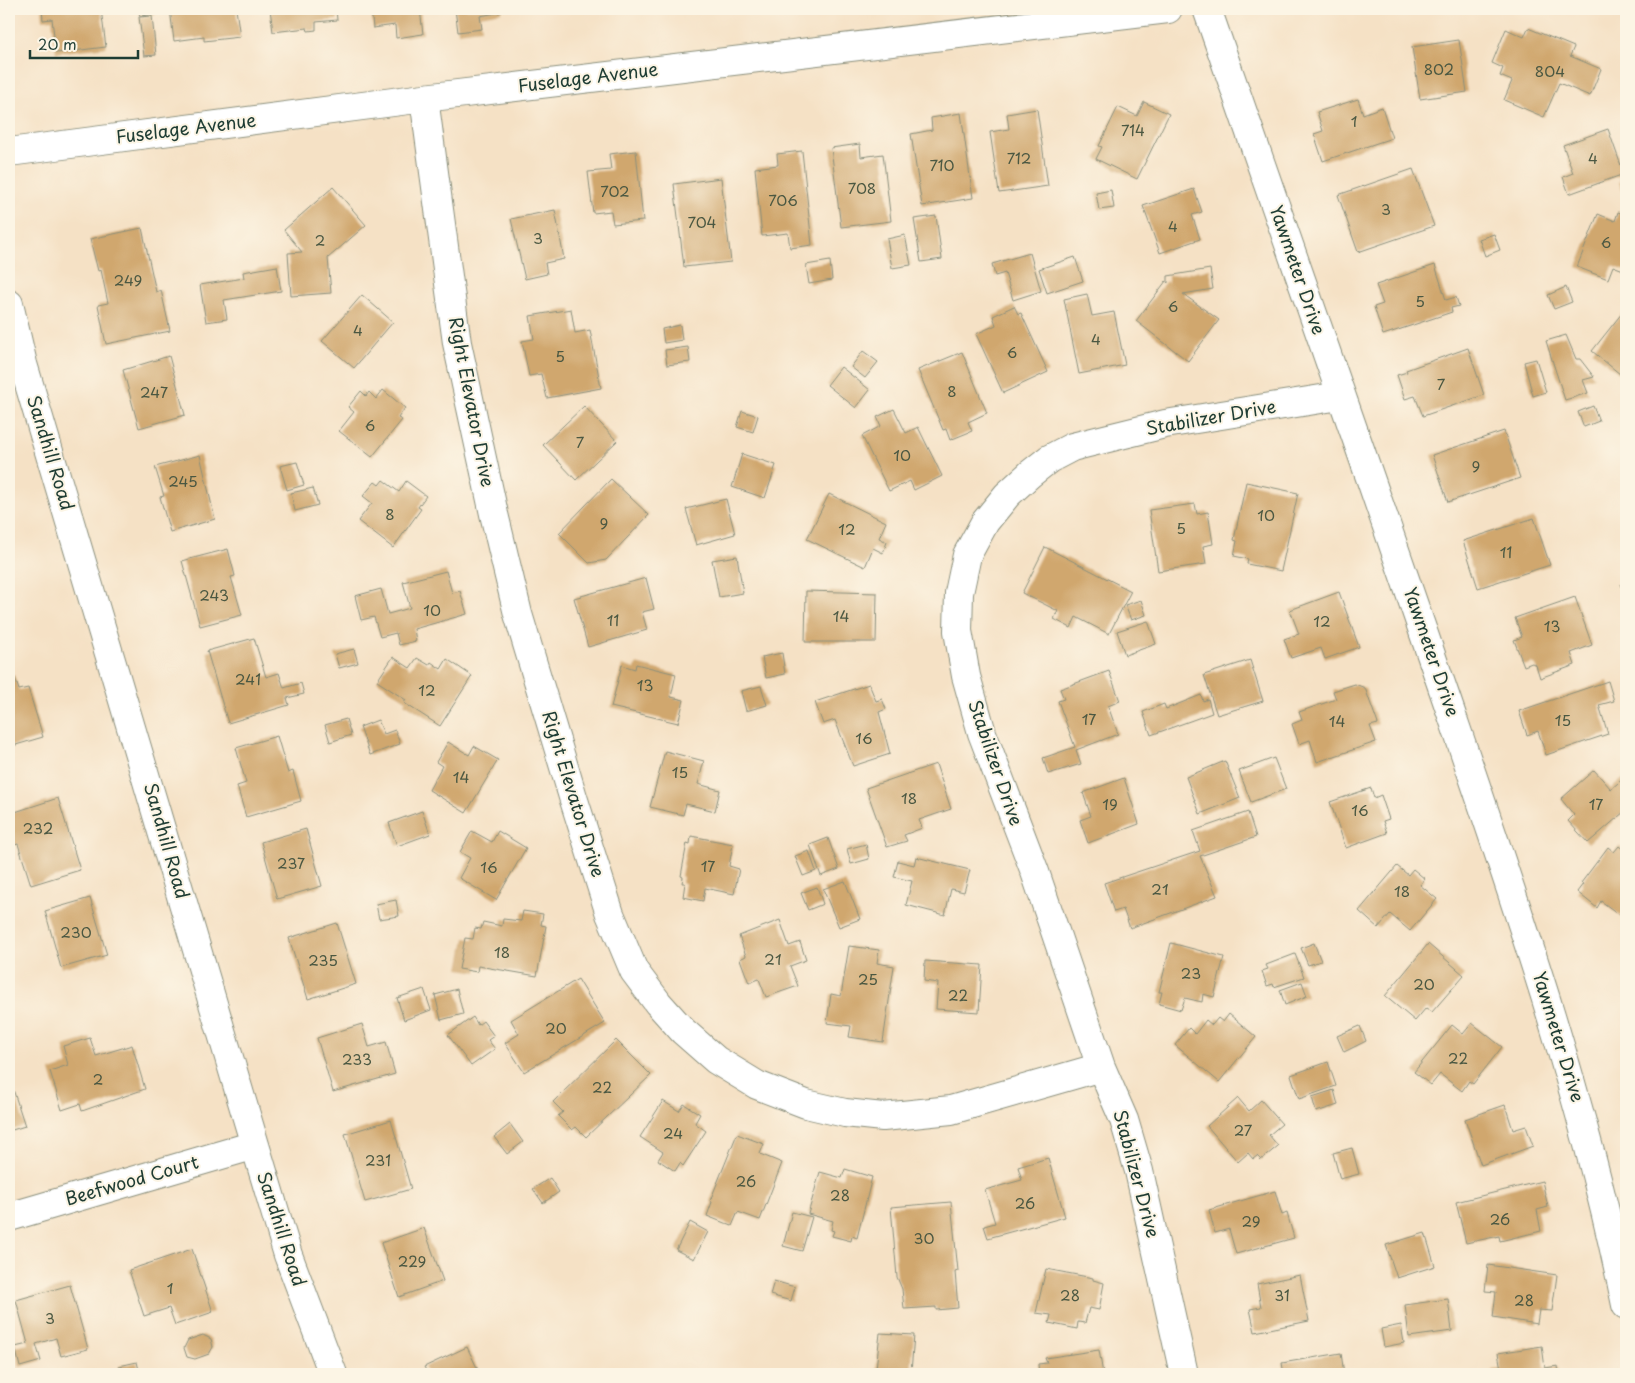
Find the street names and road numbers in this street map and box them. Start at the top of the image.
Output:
street label: Fuselage Avenue [516,54,660,99]
street label: Fuselage Avenue [114,105,258,150]
street label: Yawmeter Drive [1264,201,1333,338]
street label: Right Elevator Drive [443,314,502,489]
street label: Sandhill Road [21,392,82,514]
street label: Stabilizer Drive [1144,392,1278,441]
street label: Yawmeter Drive [1398,583,1467,720]
street label: Stabilizer Drive [962,696,1031,829]
street label: Right Elevator Drive [536,707,613,880]
street label: Sandhill Road [138,780,197,902]
street label: Yawmeter Drive [1527,968,1592,1105]
street label: Stabilizer Drive [1107,1107,1168,1241]
street label: Beefwood Court [62,1148,201,1211]
street label: Sandhill Road [251,1168,314,1289]

